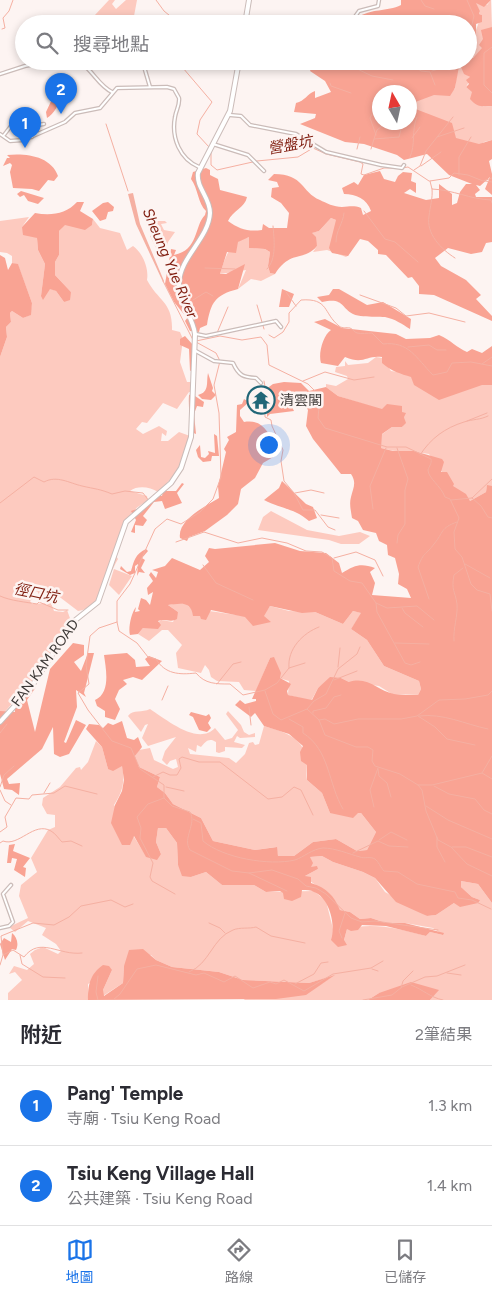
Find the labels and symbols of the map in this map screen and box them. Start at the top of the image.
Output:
pin: 2 [45,73,77,114]
north arrow [372,85,417,130]
pin: 1 [9,107,41,148]
water label: 營盤坑 [266,132,316,158]
water label: Sheung Yue River [139,205,202,322]
temple icon: 清雲閣 [246,385,276,415]
place label: 清雲閣 [280,392,322,409]
your location [256,432,282,458]
water label: 徑口坑 [12,580,62,607]
street label: FAN KAM ROAD [8,616,82,710]

